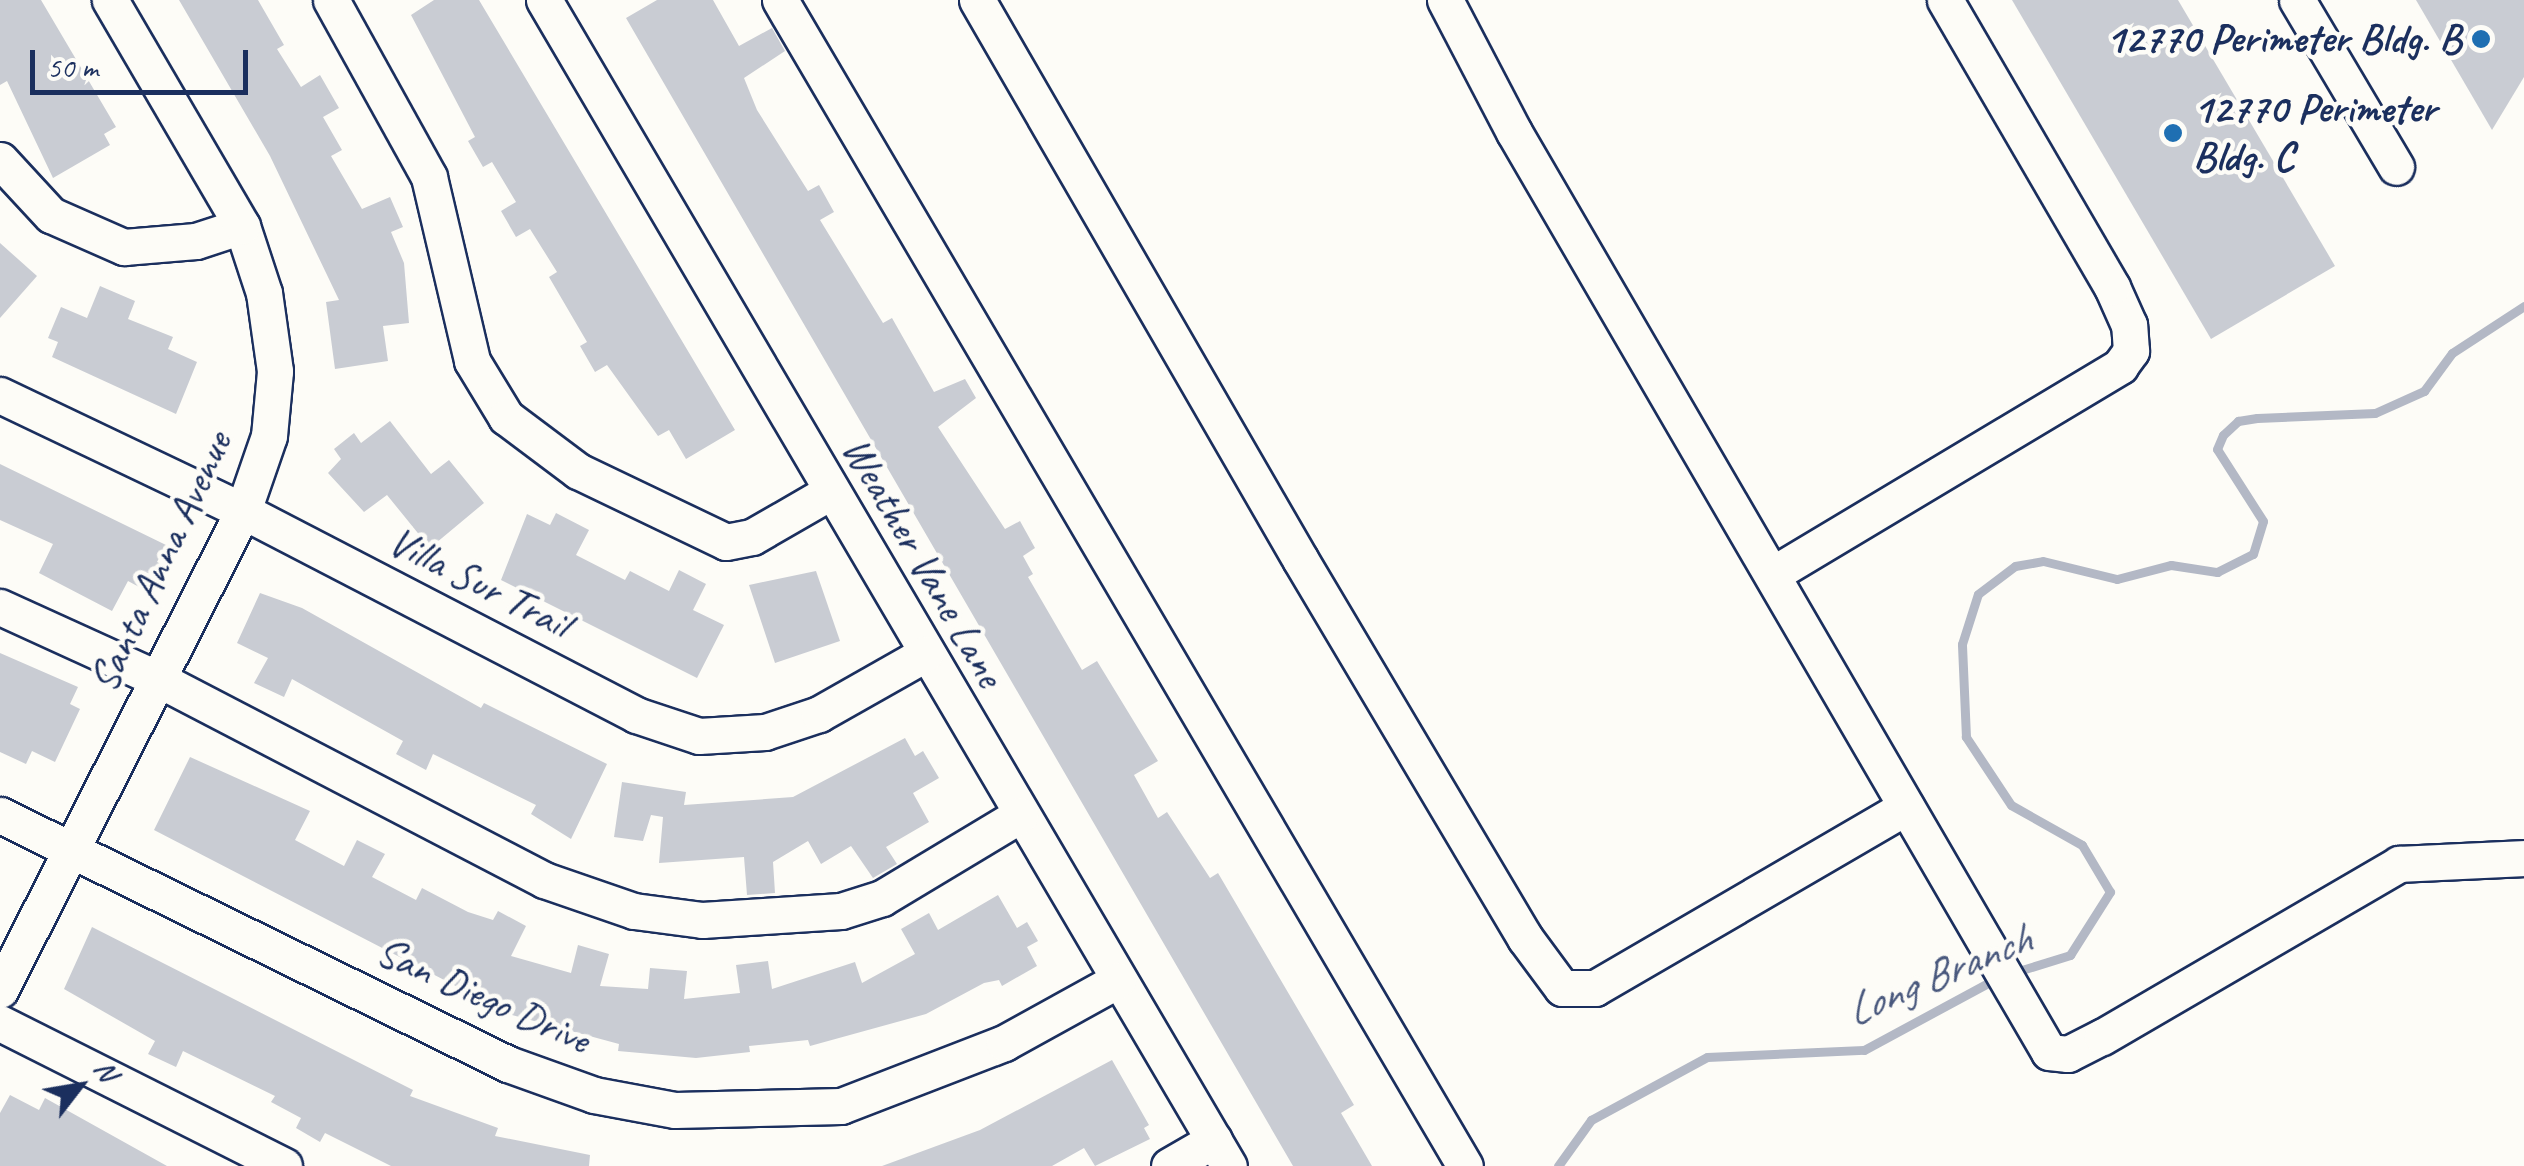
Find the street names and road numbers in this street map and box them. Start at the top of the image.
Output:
street label: Santa Anna Avenue [79,424,243,700]
street label: Weather Vane Lane [831,428,1015,696]
street label: Villa Sur Trail [381,516,577,650]
street label: San Diego Drive [368,926,598,1066]

